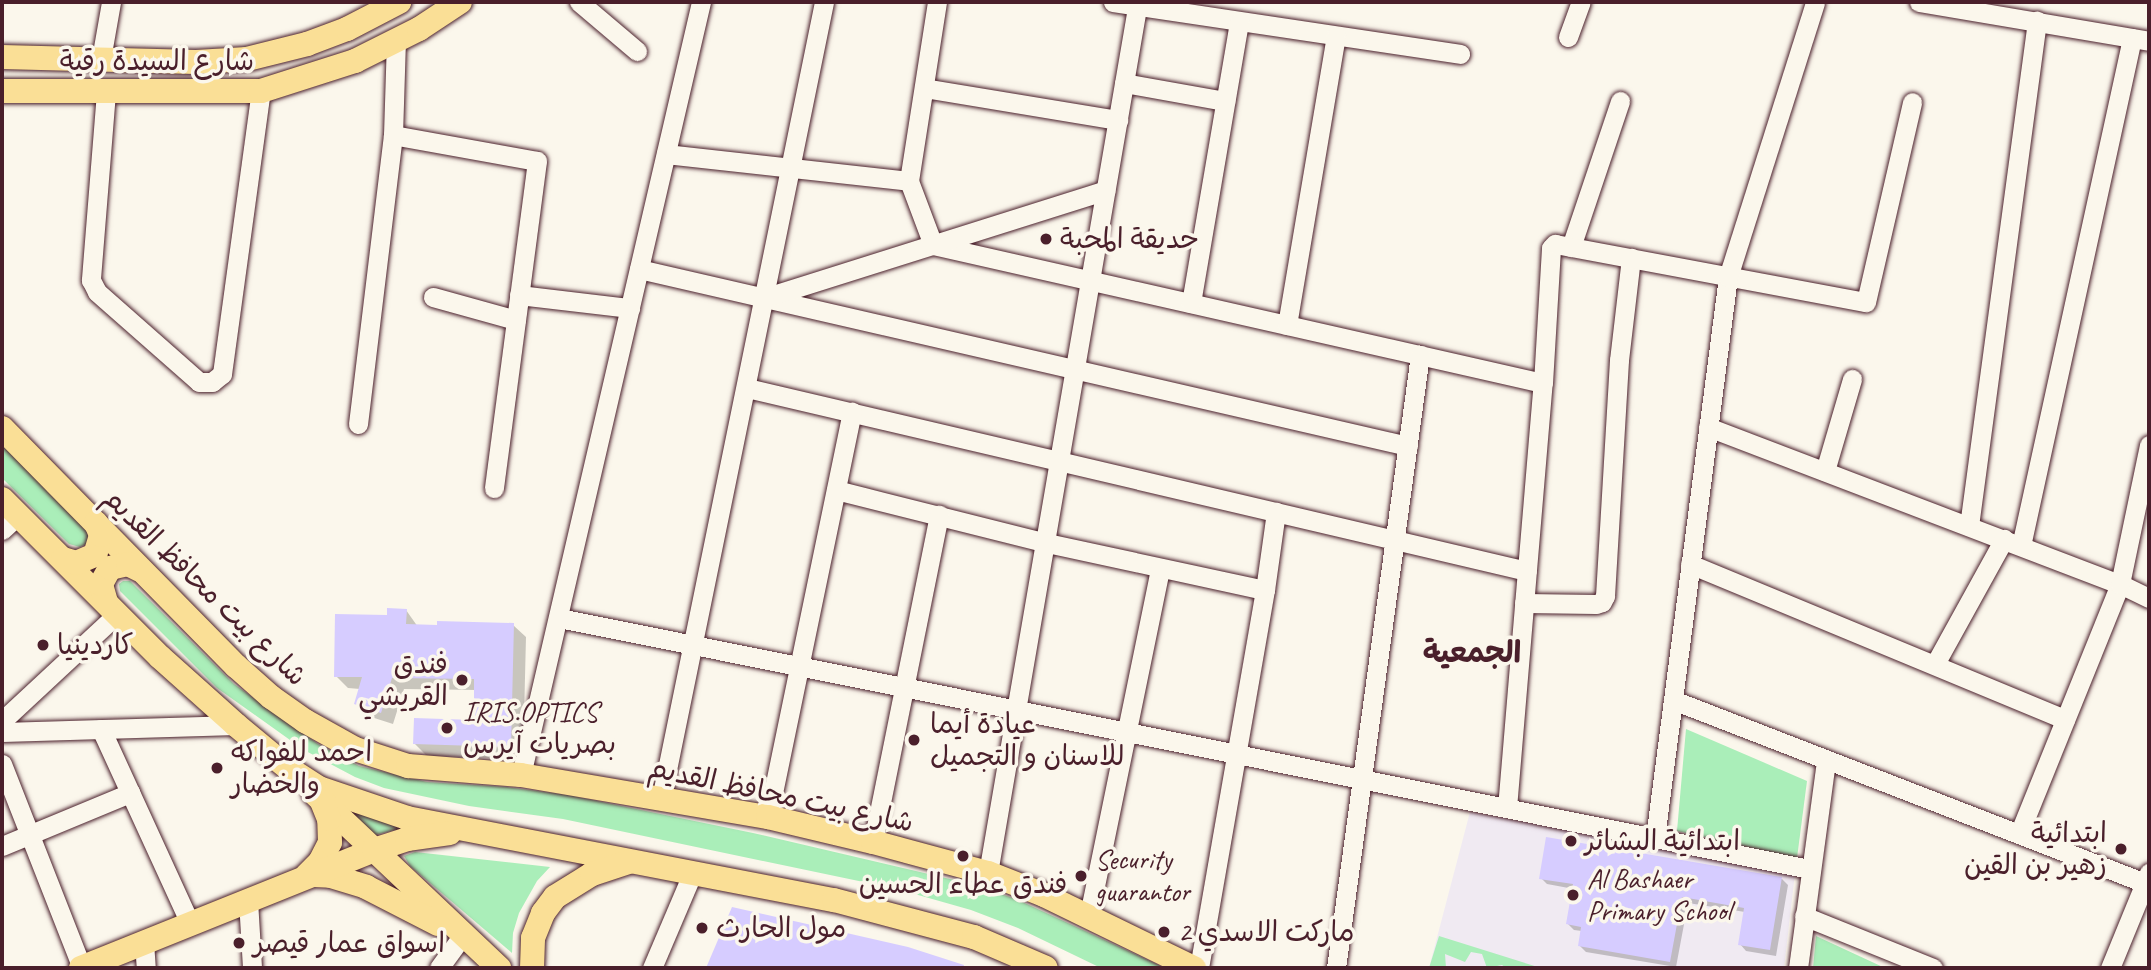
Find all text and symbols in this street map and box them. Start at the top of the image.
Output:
street label: شارع السيدة رقية [60,44,254,78]
place label: حديقة المحبة [1060,222,1199,256]
marker: حديقة المحبة [1038,231,1054,247]
street label: شارع بيت محافظ القديم [96,481,314,693]
place label: كاردينيا [57,628,134,662]
district label: الجمعية [1423,634,1521,670]
marker: كاردينيا [35,637,51,653]
place label: فندق القريشي [358,647,448,713]
marker: فندق القريشي [454,672,470,688]
place label: IRIS.OPTICS بصريات آيرس [463,695,616,761]
place label: عيادة أيما للاسنان و التجميل [930,707,1125,773]
marker: IRIS.OPTICS بصريات آيرس [437,718,457,738]
marker: عيادة أيما للاسنان و التجميل [904,730,924,750]
place label: احمد للفواكه والخضار [231,735,372,801]
street label: شارع بيت محافظ القديم [645,750,917,840]
marker: احمد للفواكه والخضار [209,760,225,776]
place label: ابتدائية زهير بن القين [1964,816,2107,882]
place label: ابتدائية البشائر [1585,824,1740,858]
marker: ابتدائية البشائر [1563,833,1579,849]
marker: ابتدائية زهير بن القين [2113,841,2129,857]
place label: Security guarantor [1095,843,1190,909]
marker: فندق عطاء الحسين [955,848,971,864]
place label: Al Bashaer Primary School [1587,862,1730,928]
place label: فندق عطاء الحسين [859,867,1067,901]
marker: Security guarantor [1073,868,1089,884]
marker: Al Bashaer Primary School [1565,887,1581,903]
place label: مول الحارث [716,911,846,945]
place label: ماركت الاسدي 2 [1178,915,1354,949]
marker: مول الحارث [694,920,710,936]
marker: ماركت الاسدي 2 [1156,924,1172,940]
place label: اسواق عمار قيصر [253,926,445,960]
marker: اسواق عمار قيصر [231,935,247,951]

